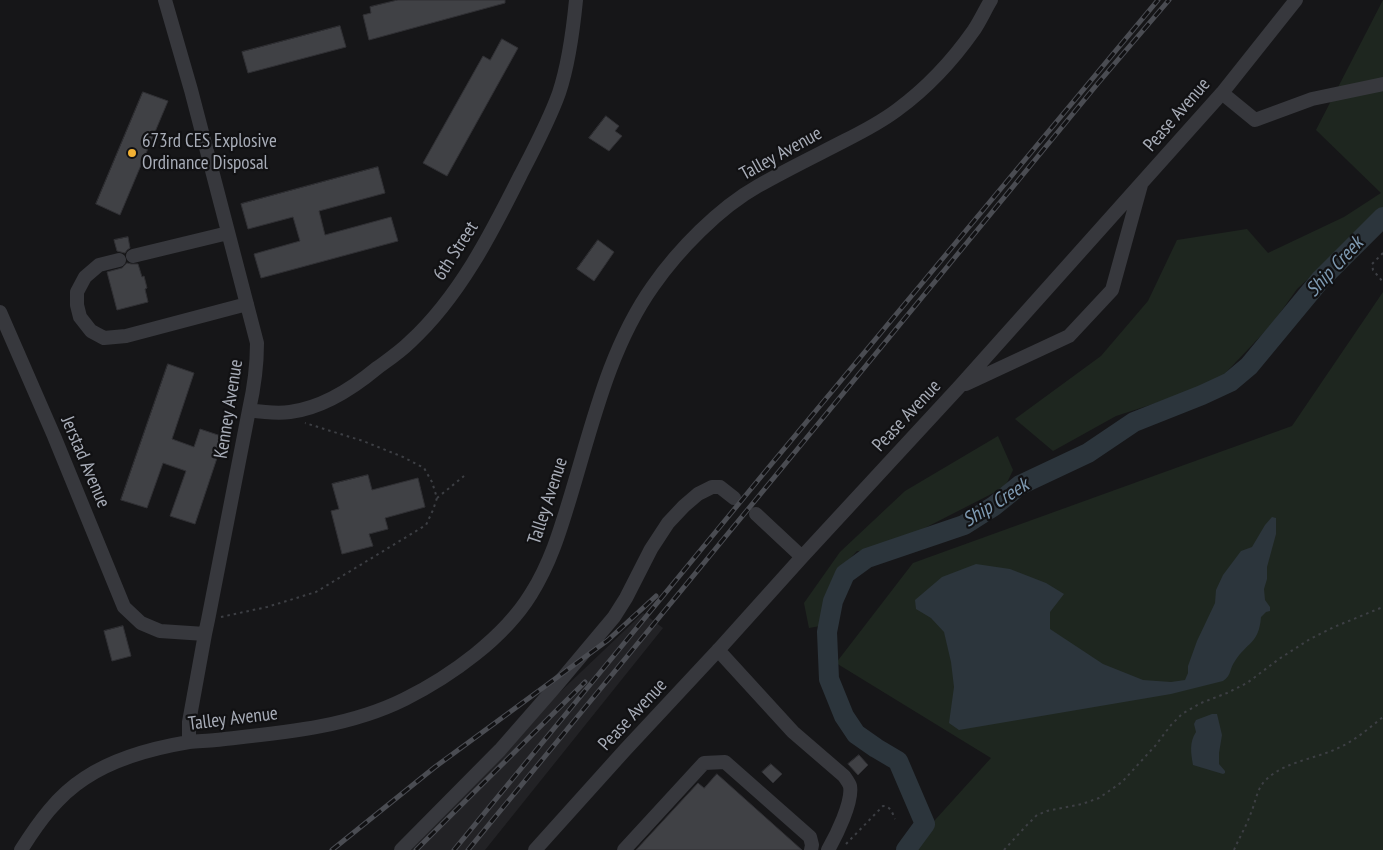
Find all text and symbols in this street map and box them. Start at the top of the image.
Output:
street label: Pease Avenue [1139,74,1215,156]
street label: Talley Avenue [736,122,826,186]
place label: 673rd CES Explosive Ordinance Disposal [142,131,277,175]
marker: 673rd CES Explosive Ordinance Disposal [126,147,138,159]
street label: 6th Street [429,217,483,285]
water label: Ship Creek [1301,232,1369,302]
street label: Kenney Avenue [210,358,248,460]
street label: Pease Avenue [868,375,946,457]
street label: Jerstad Avenue [56,413,114,511]
street label: Talley Avenue [523,455,573,547]
water label: Ship Creek [959,473,1033,533]
street label: Pease Avenue [594,674,672,756]
street label: Talley Avenue [187,702,279,736]

